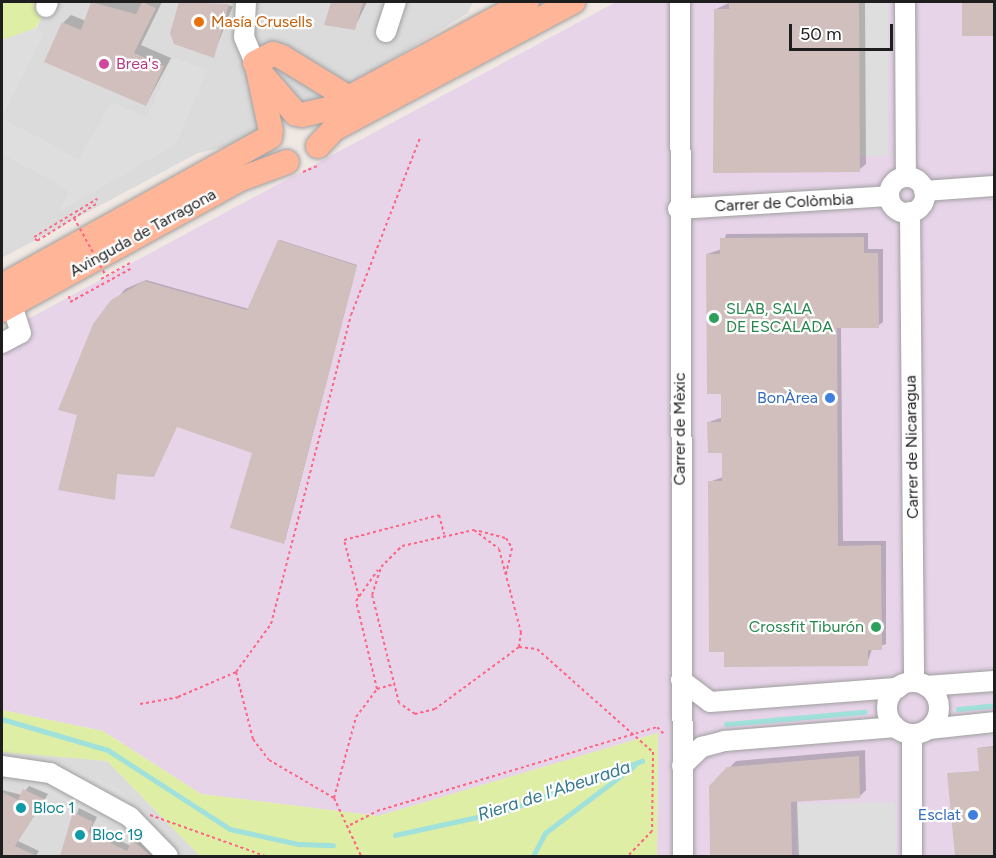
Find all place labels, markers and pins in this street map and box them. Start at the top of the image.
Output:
place label: Masía Crusells [211,12,313,32]
marker: Masía Crusells [192,15,206,29]
place label: Brea's [116,54,159,74]
marker: Brea's [97,57,111,71]
place label: SLAB, SALA DE ESCALADA [726,299,833,337]
marker: SLAB, SALA DE ESCALADA [707,311,721,325]
place label: BonÀrea [757,388,818,408]
marker: BonÀrea [823,391,837,405]
place label: Crossfit Tiburón [749,617,864,637]
marker: Crossfit Tiburón [869,620,883,634]
place label: Bloc 1 [33,798,75,818]
marker: Bloc 1 [14,801,28,815]
place label: Esclat [918,805,961,825]
marker: Esclat [966,808,980,822]
place label: Bloc 19 [92,825,143,845]
marker: Bloc 19 [73,828,87,842]

